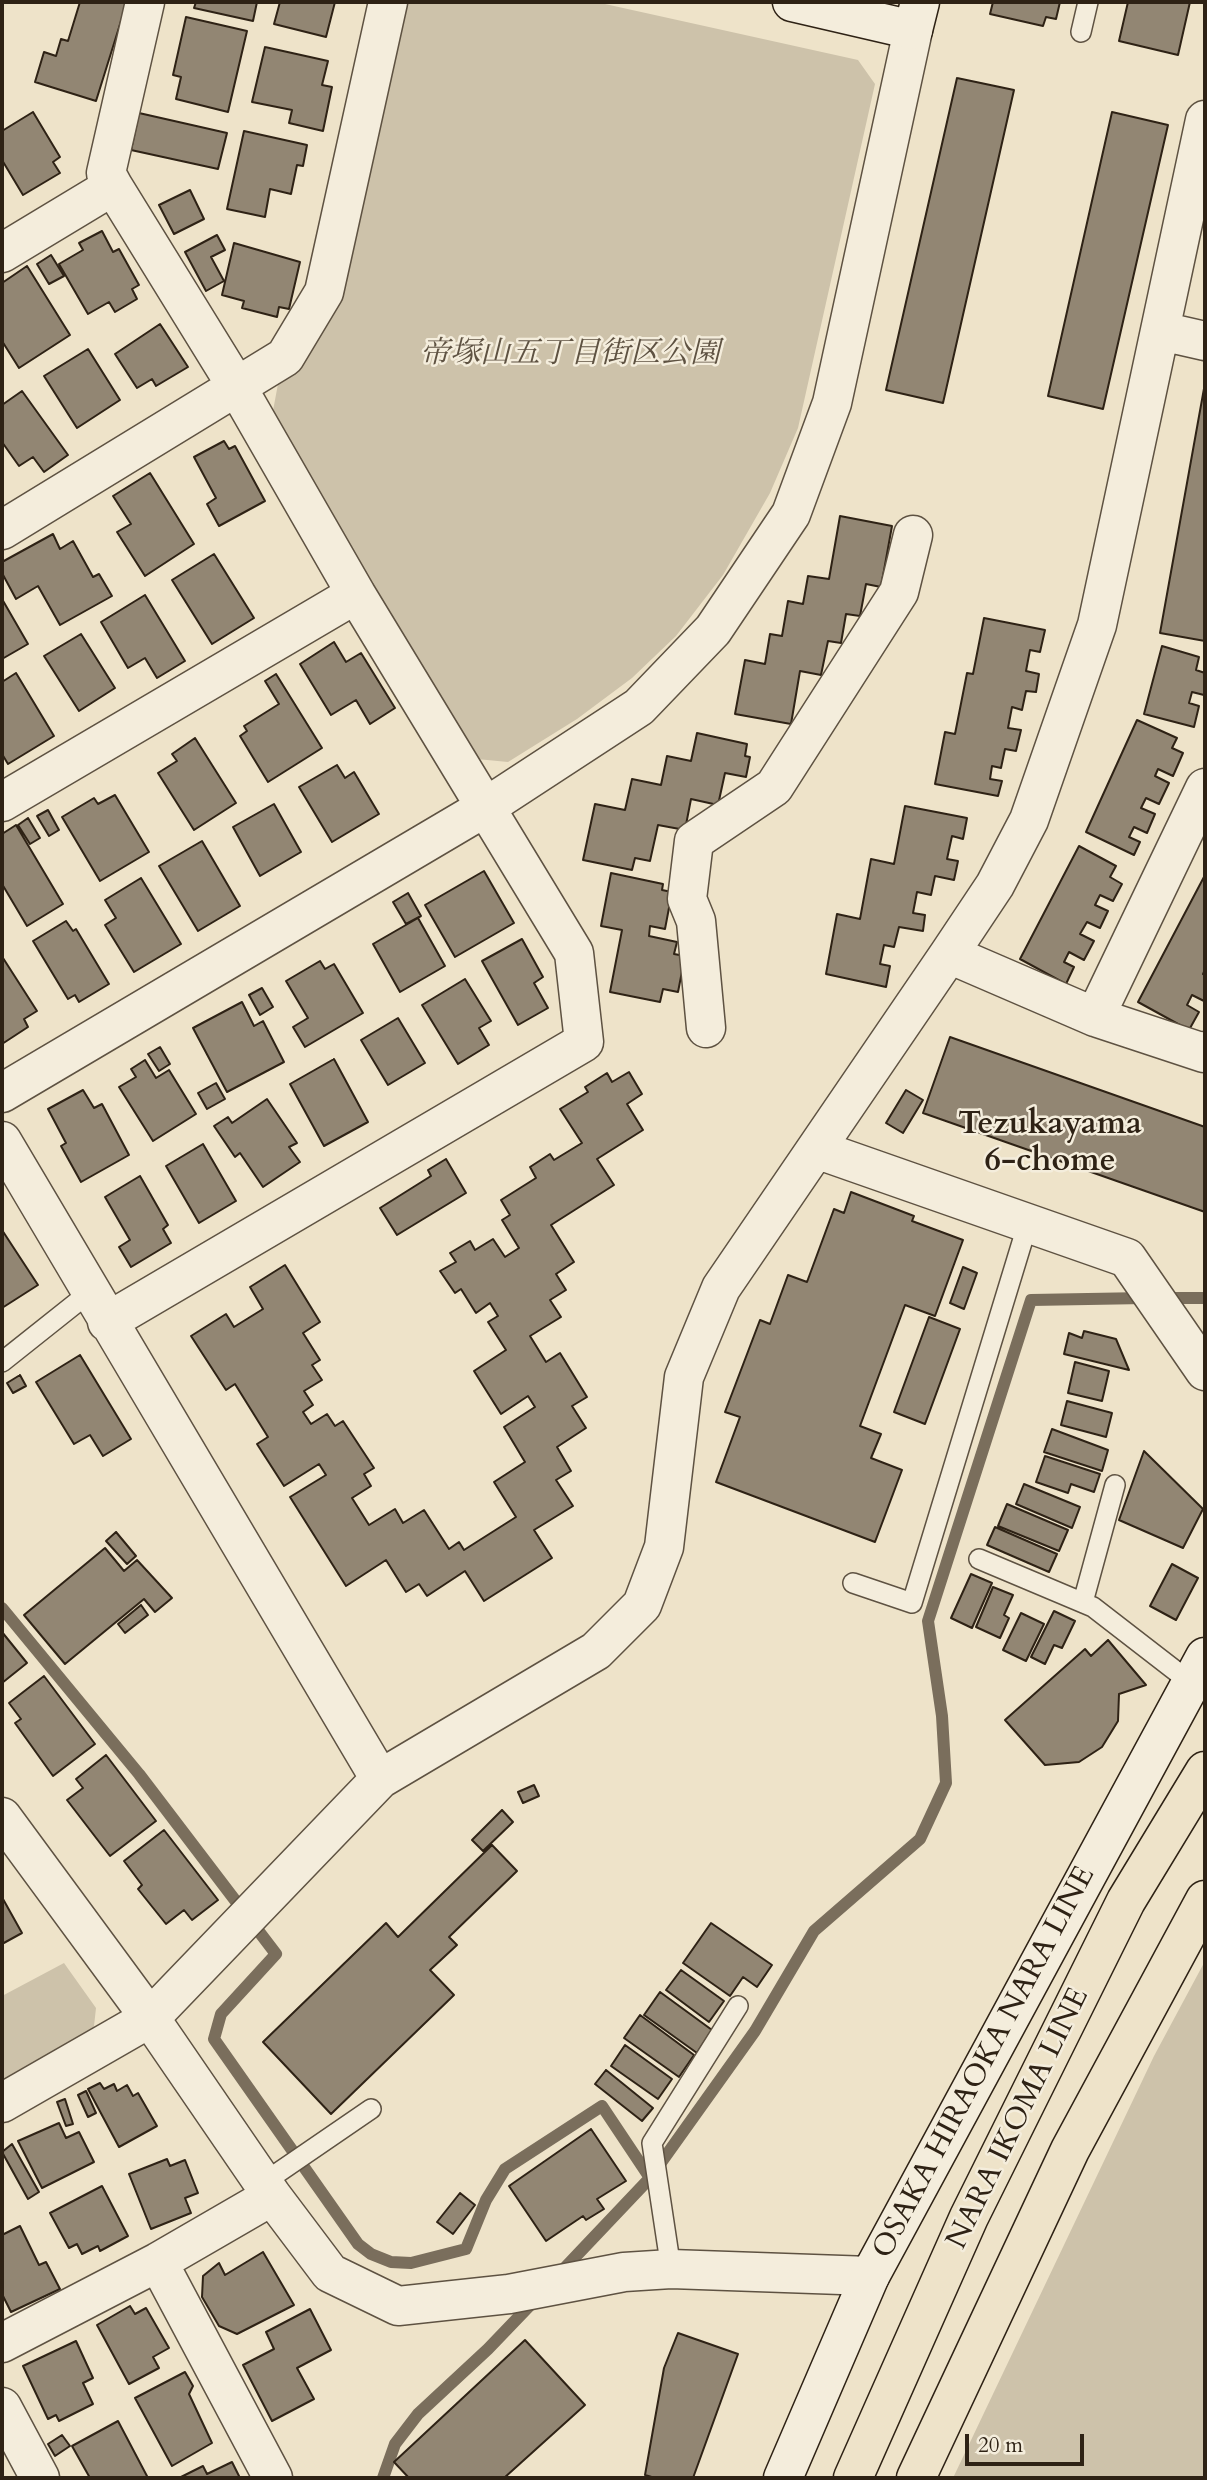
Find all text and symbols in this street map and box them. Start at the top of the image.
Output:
park label: 帝塚山五丁目街区公園 [420,337,720,373]
district label: Tezukayama 6-chome [958,1107,1142,1182]
street label: OSAKA HIRAOKA NARA LINE [866,1861,1104,2265]
street label: NARA IKOMA LINE [940,1983,1098,2255]
scale bar [969,2420,1088,2464]
text: 20 m [978,2431,1023,2460]

